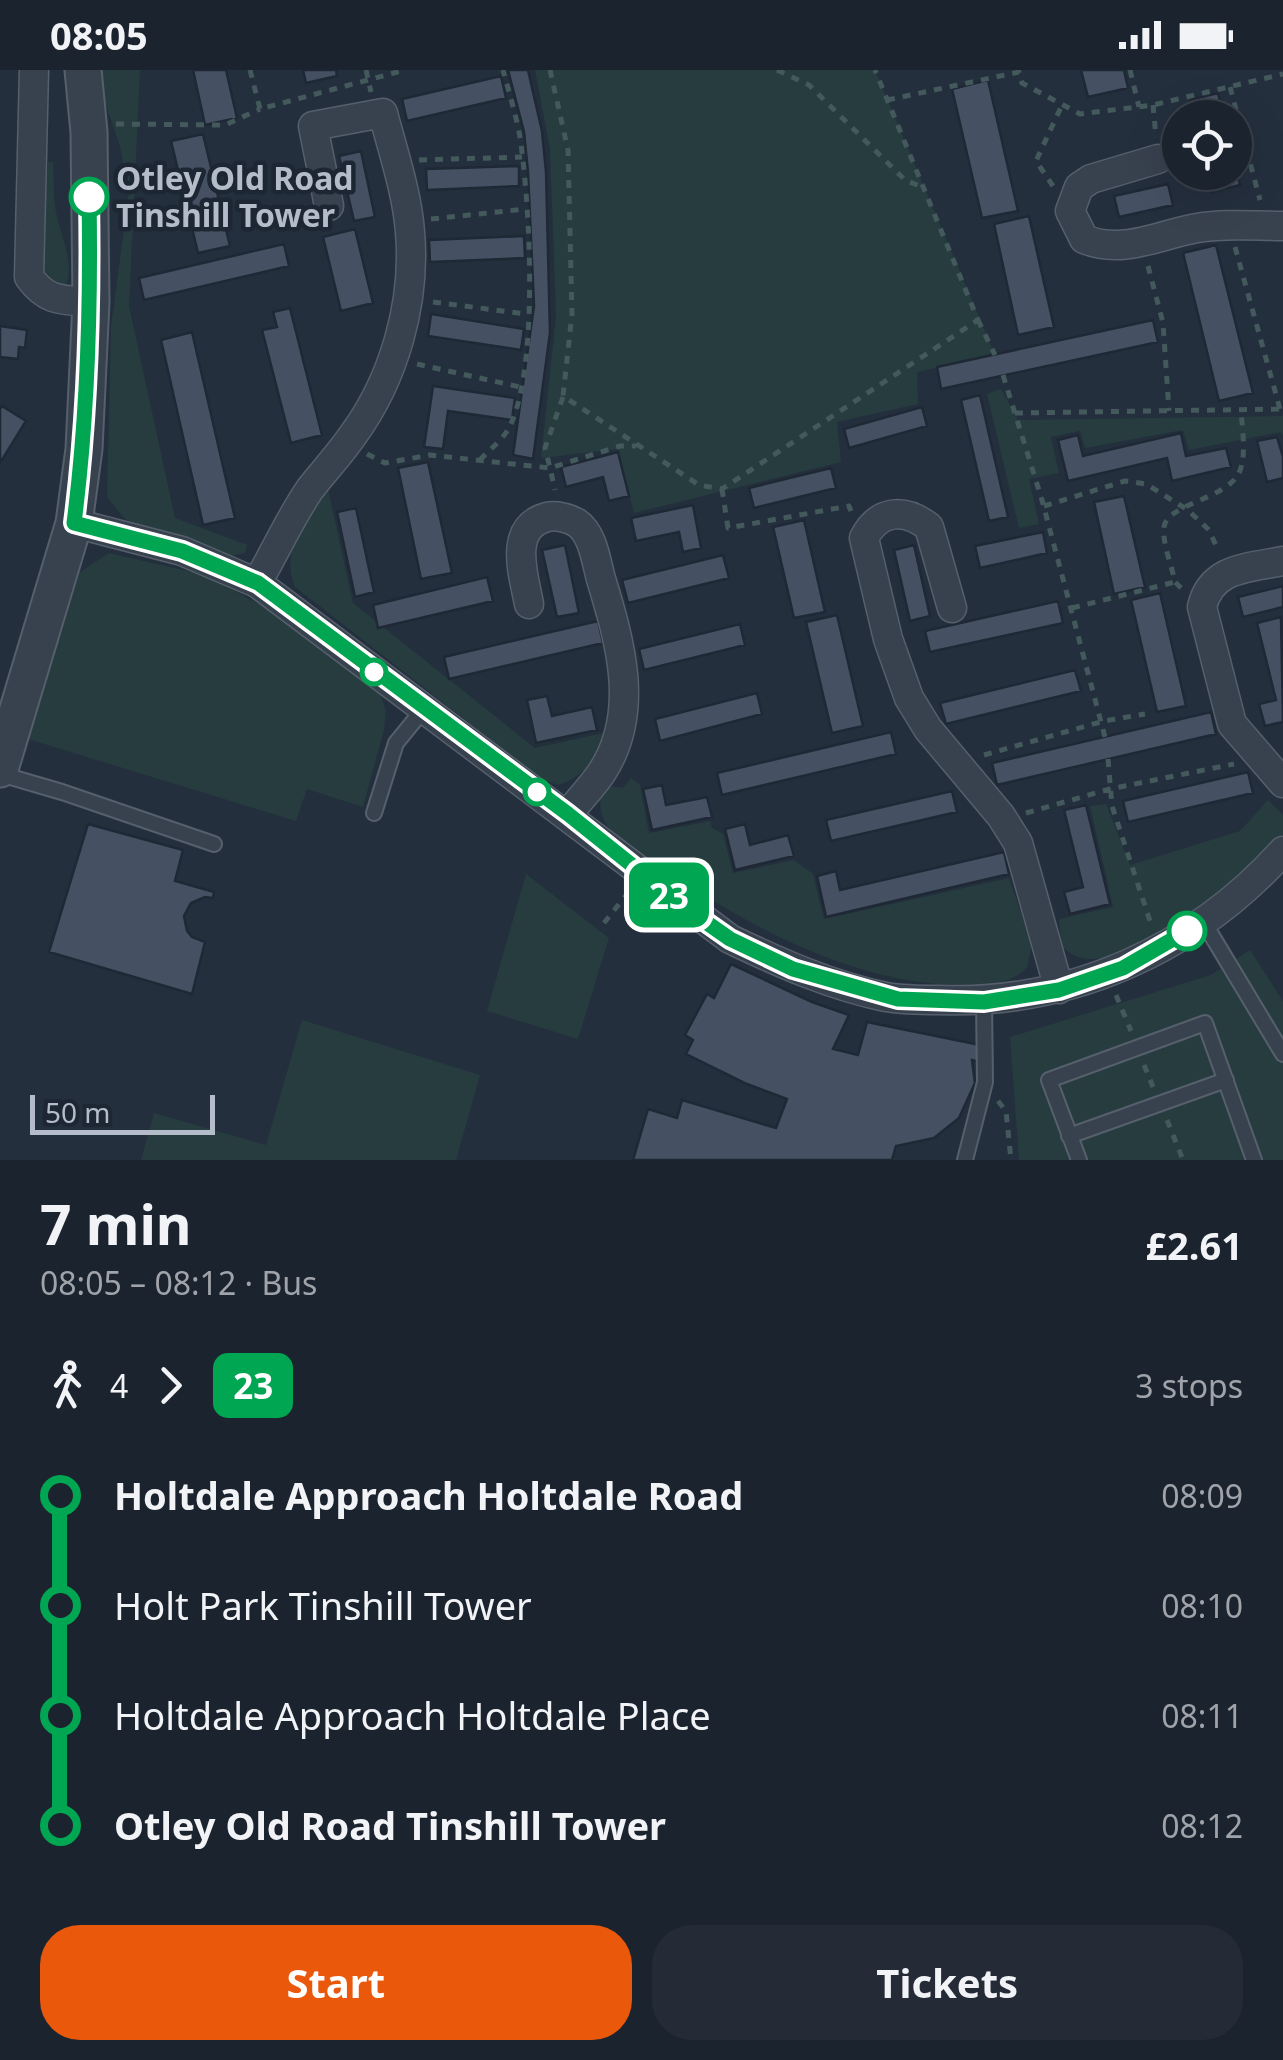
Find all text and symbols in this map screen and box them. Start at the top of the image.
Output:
text: 08:05 [50,9,148,61]
map controls [1162,100,1252,190]
button: locate [1162,100,1252,190]
place label: Otley Old Road Tinshill Tower [116,156,354,236]
marker: Otley Old Road Tinshill Tower [70,178,108,216]
unlabelled marker [361,659,387,685]
unlabelled marker [524,779,550,805]
line badge: 23 [624,862,714,928]
text: 23 [649,872,689,919]
unlabelled marker [1168,912,1206,950]
scale bar [30,1090,215,1134]
text: 50 m [45,1093,111,1131]
text: 7 min [40,1186,192,1261]
text: £2.61 [1145,1219,1243,1271]
text: 08:05 – 08:12 · Bus [40,1261,317,1304]
icon: walk [40,1358,95,1413]
icon: forward [143,1358,198,1413]
text: 23 [233,1362,273,1409]
text: 4 [110,1364,128,1407]
text: 3 stops [1135,1364,1243,1407]
text: Holtdale Approach Holtdale Road [114,1469,743,1521]
text: 08:09 [1161,1474,1243,1517]
text: Holt Park Tinshill Tower [114,1579,532,1631]
text: 08:10 [1161,1584,1243,1627]
text: Holtdale Approach Holtdale Place [114,1689,711,1741]
text: 08:11 [1161,1694,1243,1737]
text: Otley Old Road Tinshill Tower [114,1799,666,1851]
text: 08:12 [1161,1804,1243,1847]
button: Start [40,1925,632,2040]
button: Tickets [652,1925,1243,2040]

